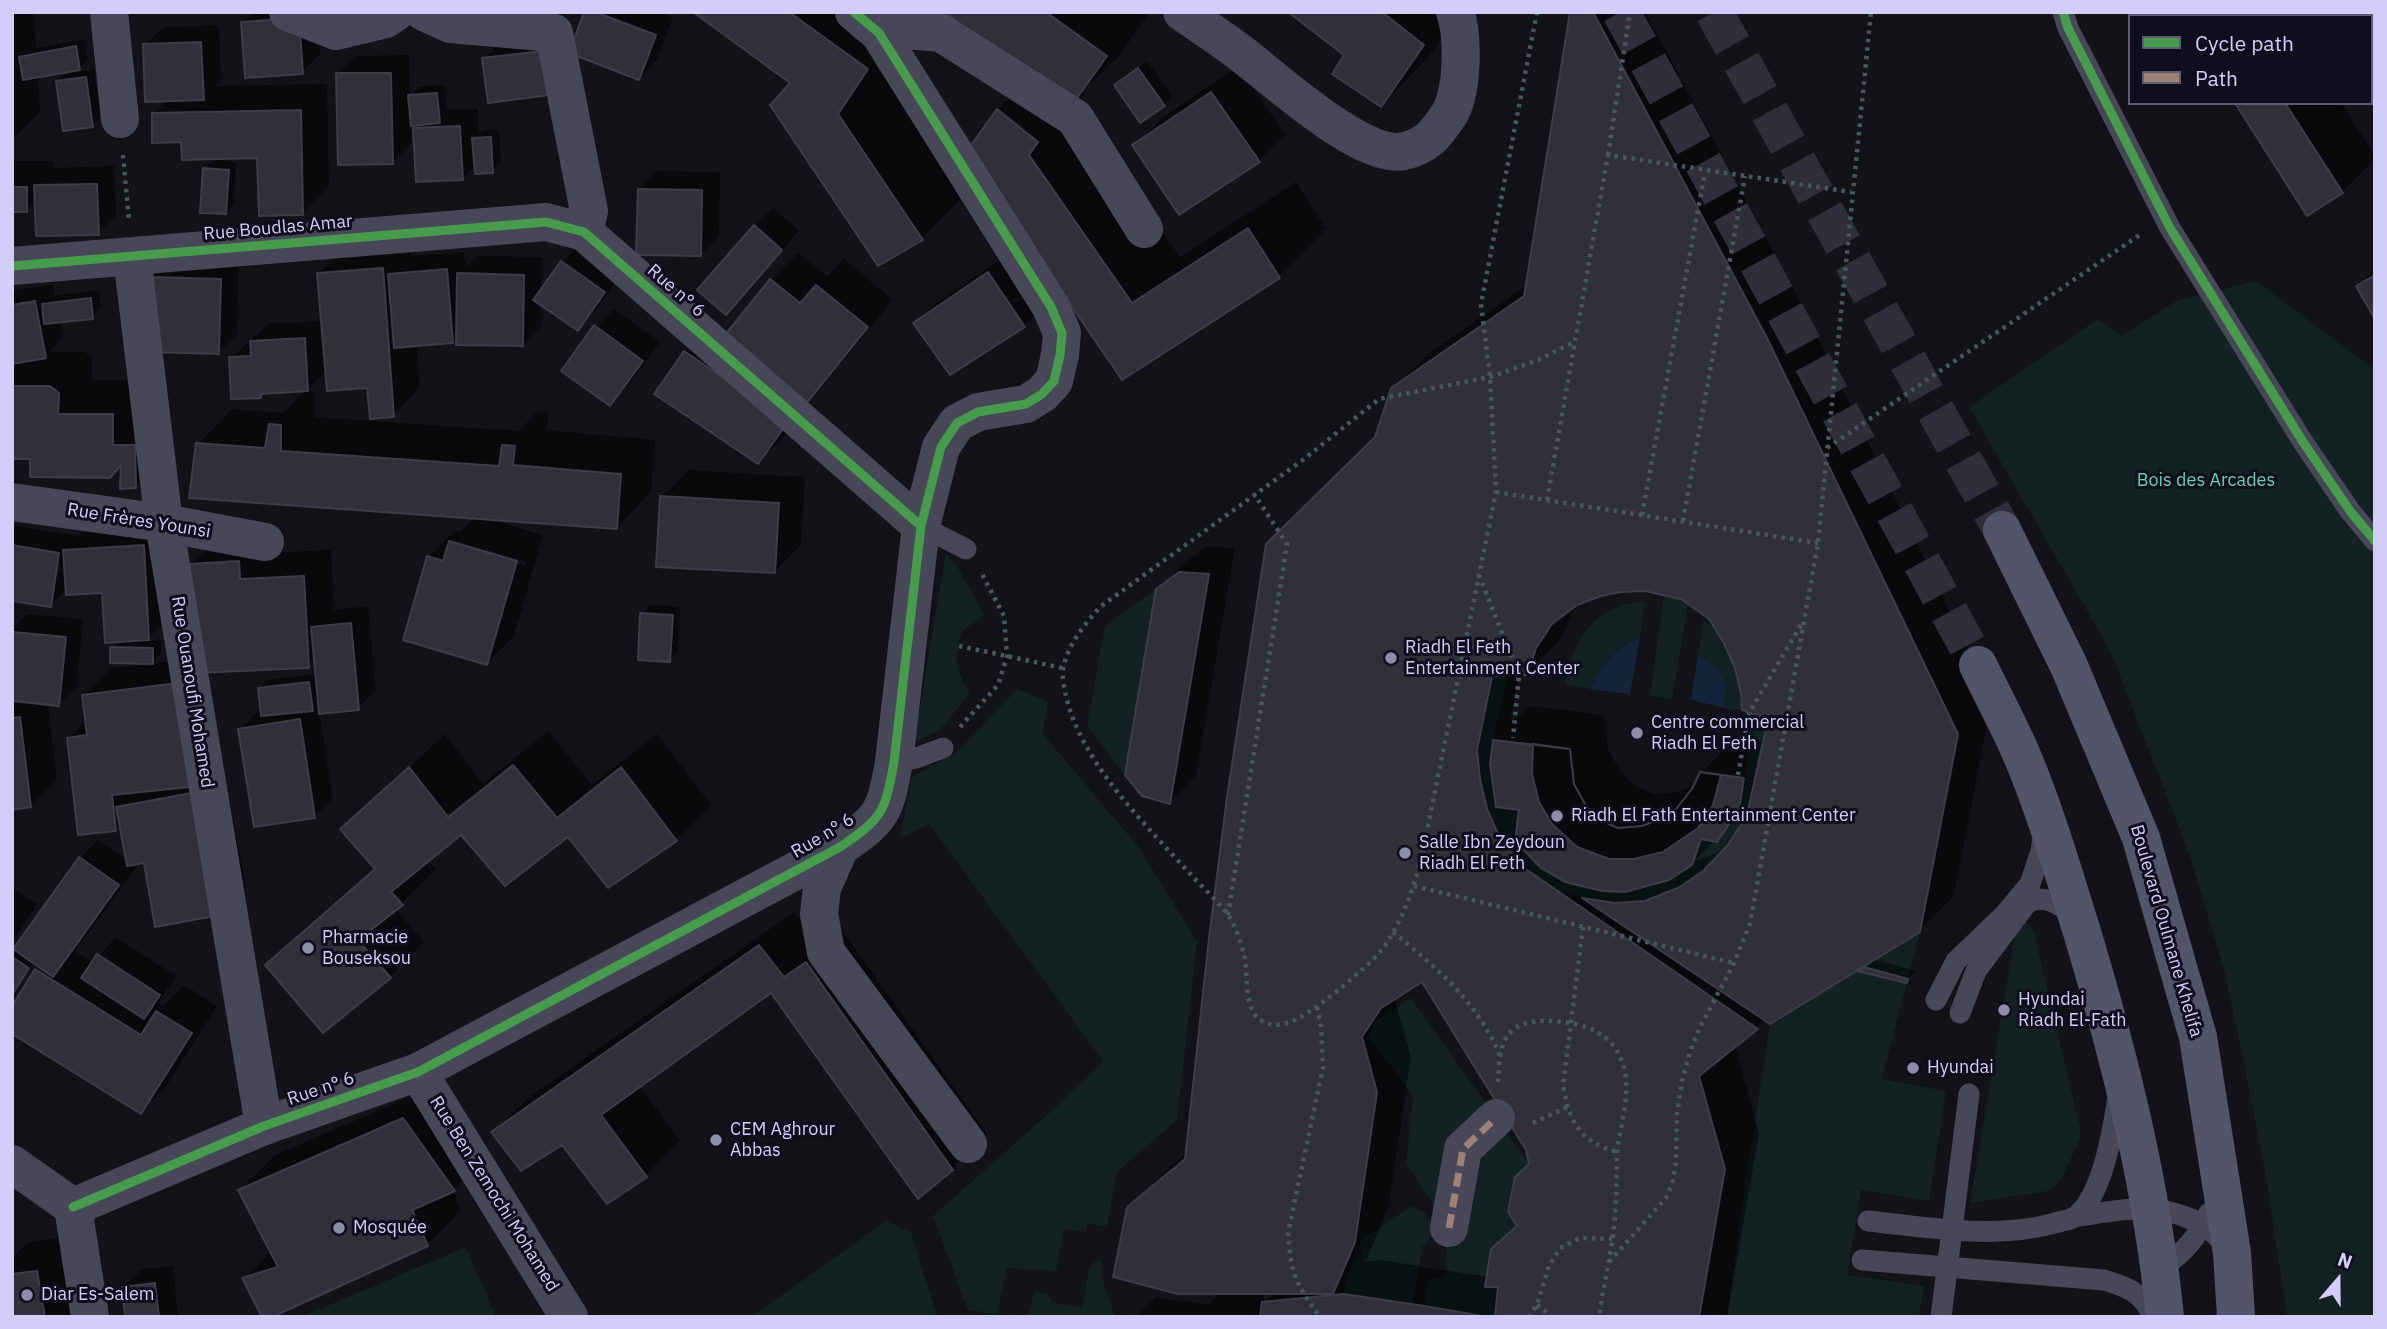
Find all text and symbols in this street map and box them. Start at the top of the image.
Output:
legend [2128,14,2373,105]
text: Cycle path [2195,29,2294,57]
text: Path [2195,64,2238,92]
street label: Rue Boudlas Amar [203,211,353,245]
street label: Rue n° 6 [643,260,709,322]
park label: Bois des Arcades [2137,470,2275,492]
street label: Rue Frères Younsi [66,499,212,543]
street label: Rue Ouanoufi Mohamed [166,595,218,789]
place label: Riadh El Feth Entertainment Center [1405,637,1580,680]
marker: Riadh El Feth Entertainment Center [1383,650,1399,666]
place label: Centre commercial Riadh El Feth [1651,712,1804,754]
marker: Centre commercial Riadh El Feth [1629,725,1645,741]
place label: Riadh El Fath Entertainment Center [1571,805,1856,827]
marker: Riadh El Fath Entertainment Center [1549,808,1565,824]
street label: Rue n° 6 [788,809,858,863]
street label: Boulevard Oulmane Khelifa [2125,822,2207,1040]
place label: Salle Ibn Zeydoun Riadh El Feth [1419,832,1565,874]
marker: Salle Ibn Zeydoun Riadh El Feth [1397,845,1413,861]
place label: Pharmacie Bouseksou [322,927,411,970]
marker: Pharmacie Bouseksou [300,940,316,956]
place label: Hyundai Riadh El-Fath [2018,989,2126,1032]
marker: Hyundai Riadh El-Fath [1996,1002,2012,1018]
place label: Hyundai [1927,1057,1994,1079]
marker: Hyundai [1905,1060,1921,1076]
street label: Rue n° 6 [285,1067,357,1111]
street label: Rue Ben Zemochi Mohamed [425,1092,563,1296]
place label: CEM Aghrour Abbas [730,1119,835,1162]
marker: CEM Aghrour Abbas [708,1132,724,1148]
place label: Mosquée [353,1217,427,1239]
marker: Mosquée [331,1220,347,1236]
north arrow [2303,1245,2373,1315]
text: N [2335,1247,2356,1274]
place label: Diar Es-Salem [41,1284,155,1306]
marker: Diar Es-Salem [19,1287,35,1303]

